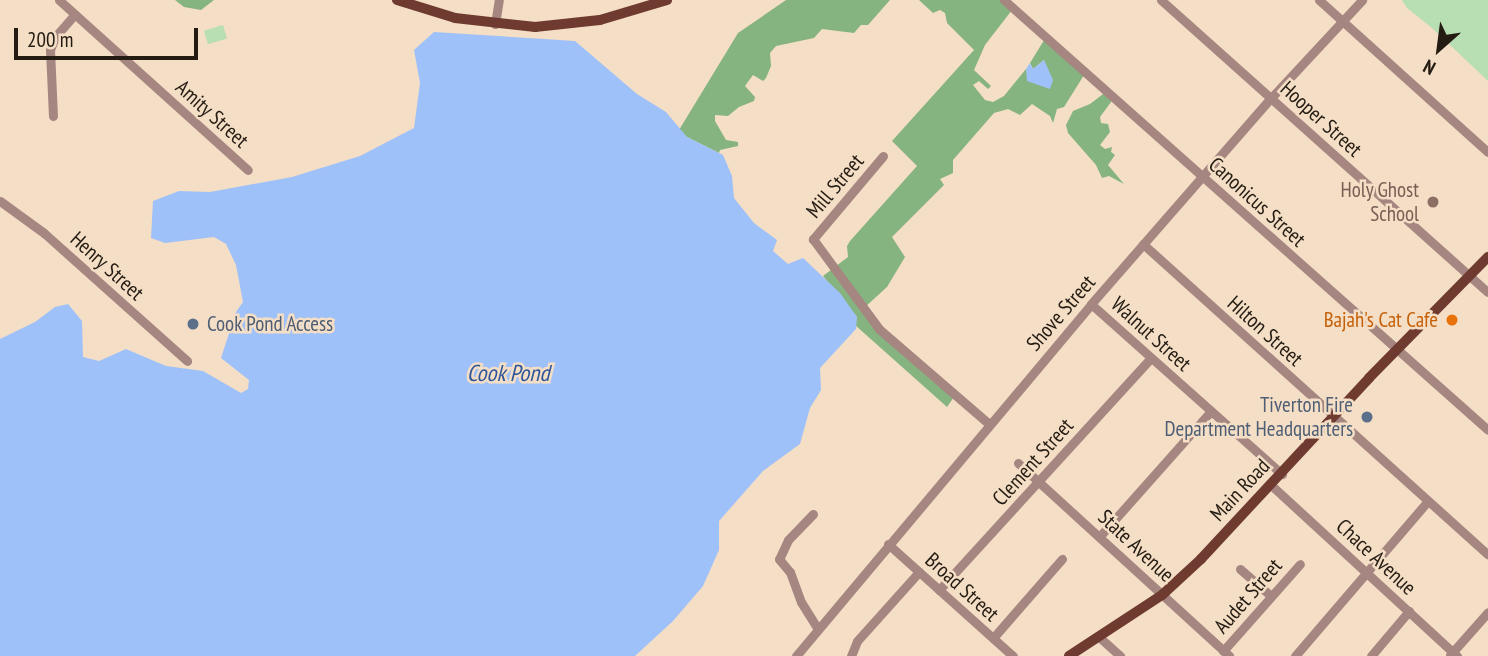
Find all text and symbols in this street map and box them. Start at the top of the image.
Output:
scale bar [18,14,201,58]
north arrow [1404,14,1474,84]
text: 200 m [27,26,73,53]
text: N [1419,55,1439,81]
street label: Amity Street [170,75,254,153]
street label: Hooper Street [1275,76,1367,162]
street label: Mill Street [801,149,869,223]
street label: Canonicus Street [1203,152,1311,252]
place label: Holy Ghost School [1340,177,1419,227]
marker: Holy Ghost School [1425,194,1441,210]
street label: Henry Street [65,226,149,306]
street label: Shove Street [1021,270,1101,356]
street label: Hilton Street [1222,291,1308,371]
street label: Walnut Street [1106,292,1196,376]
place label: Bajah's Cat Cafe [1324,307,1438,333]
place label: Cook Pond Access [207,311,334,337]
marker: Bajah's Cat Cafe [1444,312,1460,328]
marker: Cook Pond Access [185,316,201,332]
water label: Cook Pond [466,359,550,387]
place label: Tiverton Fire Department Headquarters [1165,392,1353,442]
marker: Tiverton Fire Department Headquarters [1359,409,1375,425]
street label: Clement Street [987,413,1079,511]
street label: Main Road [1205,454,1275,526]
street label: State Avenue [1093,504,1179,588]
street label: Chace Avenue [1331,513,1421,601]
street label: Broad Street [920,547,1004,627]
street label: Audet Street [1209,554,1287,638]

